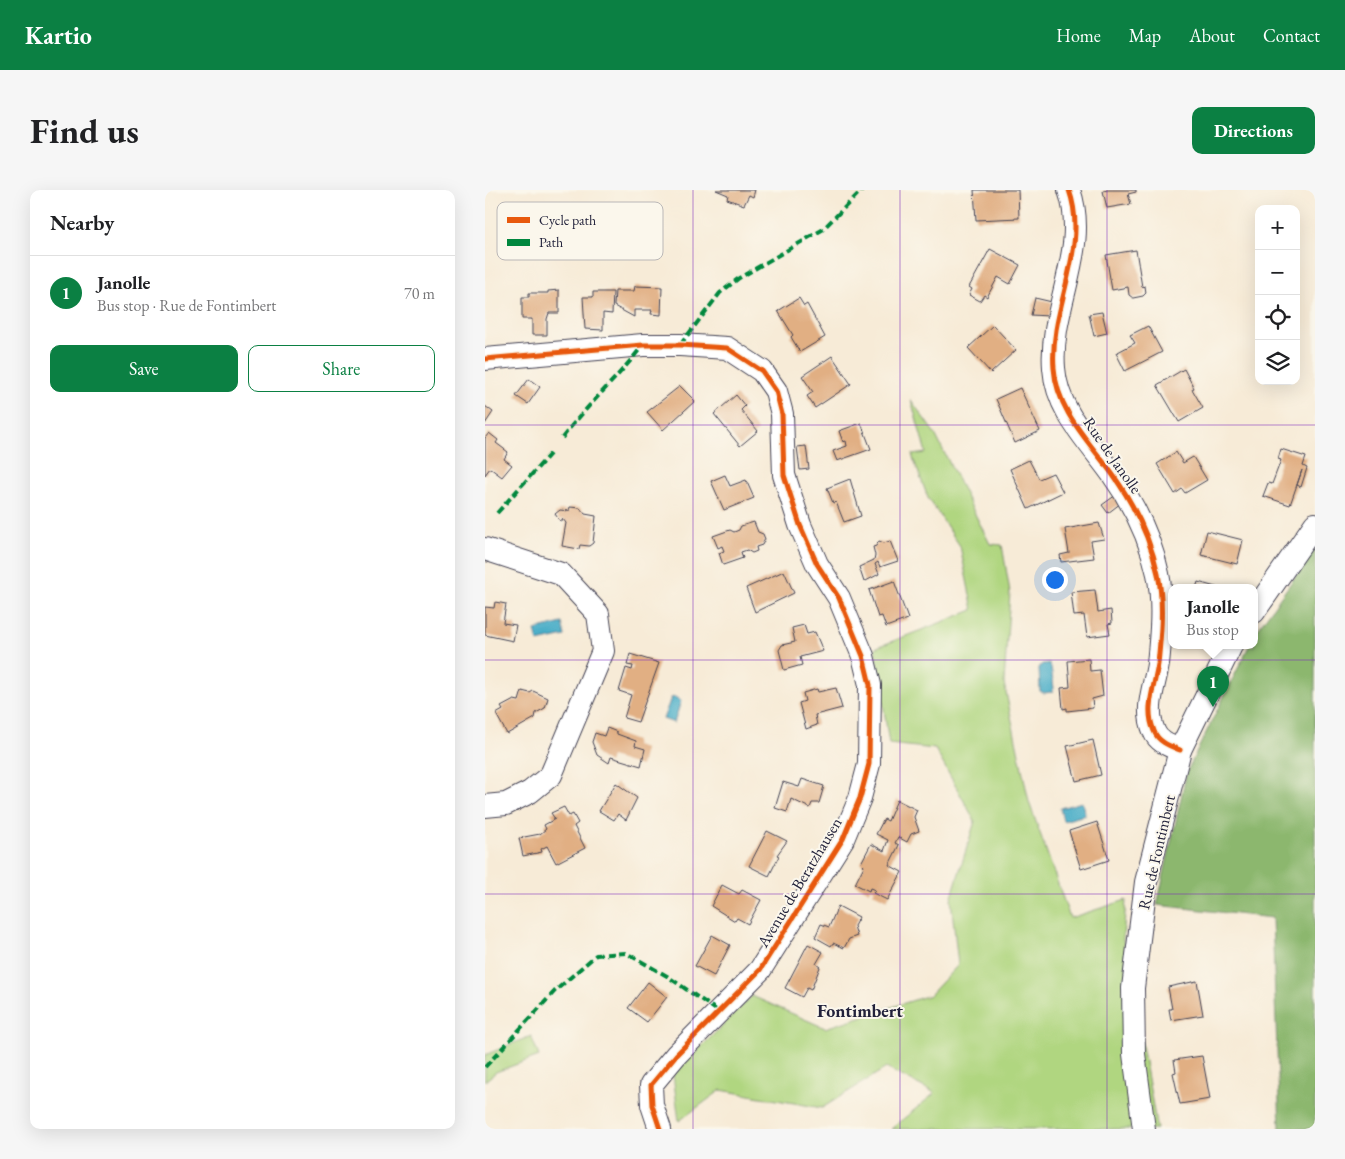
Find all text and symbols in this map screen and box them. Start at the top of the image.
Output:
text: Kartio [25,20,92,51]
text: Home [1056,24,1101,47]
text: Map [1129,24,1161,47]
text: About [1189,24,1235,47]
text: Contact [1263,24,1320,47]
button: Directions [1192,107,1315,154]
text: Find us [30,108,139,153]
legend [497,202,663,260]
map controls [1255,205,1300,385]
button: + [1255,205,1300,250]
text: Nearby [50,209,114,236]
text: Cycle path [539,211,596,229]
text: Path [539,233,563,251]
button: − [1255,250,1300,295]
text: Janolle [97,270,151,295]
text: 1 [62,283,70,304]
text: 70 m [404,283,435,304]
text: Bus stop · Rue de Fontimbert [97,295,276,316]
button: locate [1255,295,1300,340]
button: layers [1255,340,1300,385]
button: Save [50,345,238,392]
button: Share [248,345,435,392]
street label: Rue de Janolle [1079,413,1147,498]
your location [1042,567,1068,593]
popup [1168,584,1258,649]
text: Janolle [1186,594,1240,619]
text: Bus stop [1186,619,1239,640]
pin: 1 [1197,666,1229,707]
street label: Rue de Fontimbert [1133,793,1180,912]
street label: Avenue de Beratzhausen [752,813,847,952]
district label: Fontimbert [817,999,903,1022]

